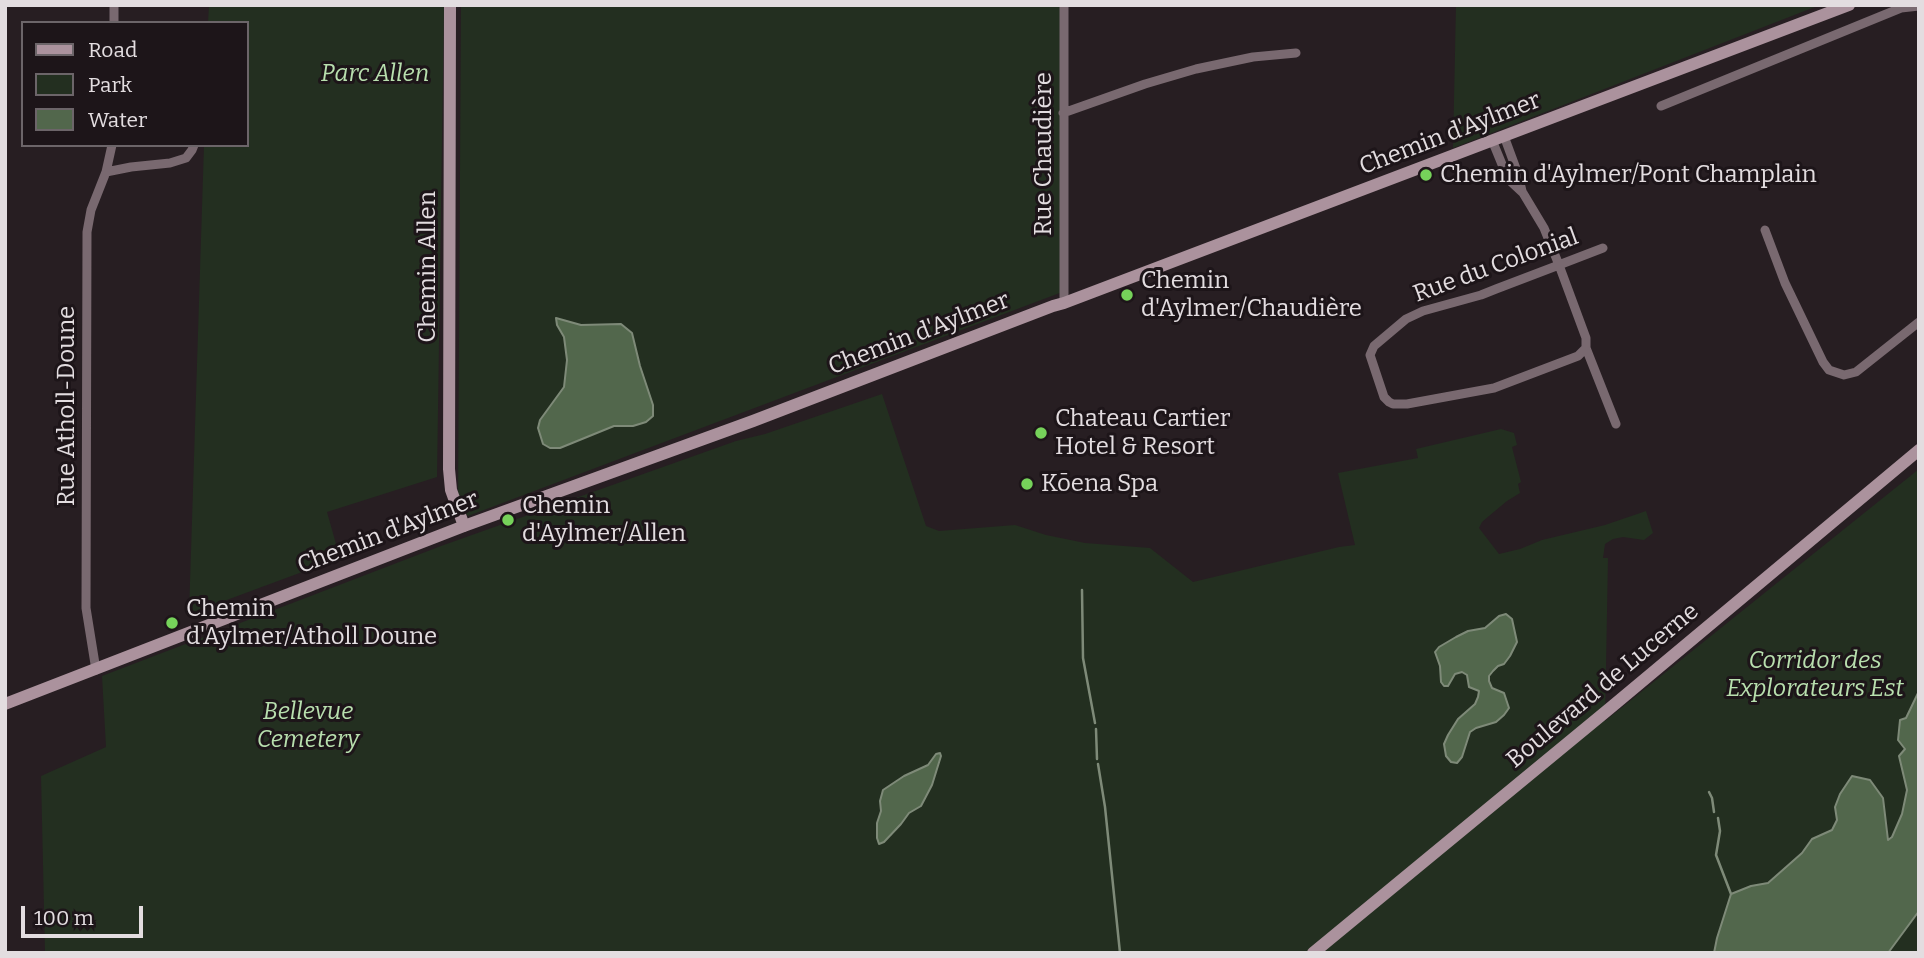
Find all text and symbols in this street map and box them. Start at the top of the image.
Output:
legend [21,21,248,147]
text: Road [88,37,137,63]
park label: Parc Allen [321,60,429,88]
text: Park [88,72,132,98]
street label: Rue Chaudière [1030,72,1058,236]
street label: Chemin d'Aylmer [1355,86,1545,182]
text: Water [88,107,147,133]
place label: Chemin d'Aylmer/Pont Champlain [1440,161,1817,189]
marker: Chemin d'Aylmer/Pont Champlain [1418,167,1434,183]
street label: Chemin Allen [414,191,442,343]
street label: Rue du Colonial [1410,223,1582,309]
place label: Chemin d'Aylmer/Chaudière [1141,267,1362,323]
street label: Chemin d'Aylmer [824,286,1014,382]
marker: Chemin d'Aylmer/Chaudière [1119,287,1135,303]
street label: Rue Atholl-Doune [53,306,81,506]
place label: Chateau Cartier Hotel & Resort [1055,405,1230,461]
marker: Chateau Cartier Hotel & Resort [1033,425,1049,441]
place label: Kōena Spa [1041,470,1158,498]
marker: Kōena Spa [1019,476,1035,492]
street label: Chemin d'Aylmer [293,485,483,581]
place label: Chemin d'Aylmer/Allen [522,492,686,548]
marker: Chemin d'Aylmer/Allen [500,512,516,528]
place label: Chemin d'Aylmer/Atholl Doune [186,595,437,651]
street label: Boulevard de Lucerne [1501,597,1705,775]
marker: Chemin d'Aylmer/Atholl Doune [164,615,180,631]
park label: Corridor des Explorateurs Est [1726,647,1904,703]
park label: Bellevue Cemetery [257,698,359,754]
scale bar [24,892,147,936]
text: 100 m [34,905,94,931]

